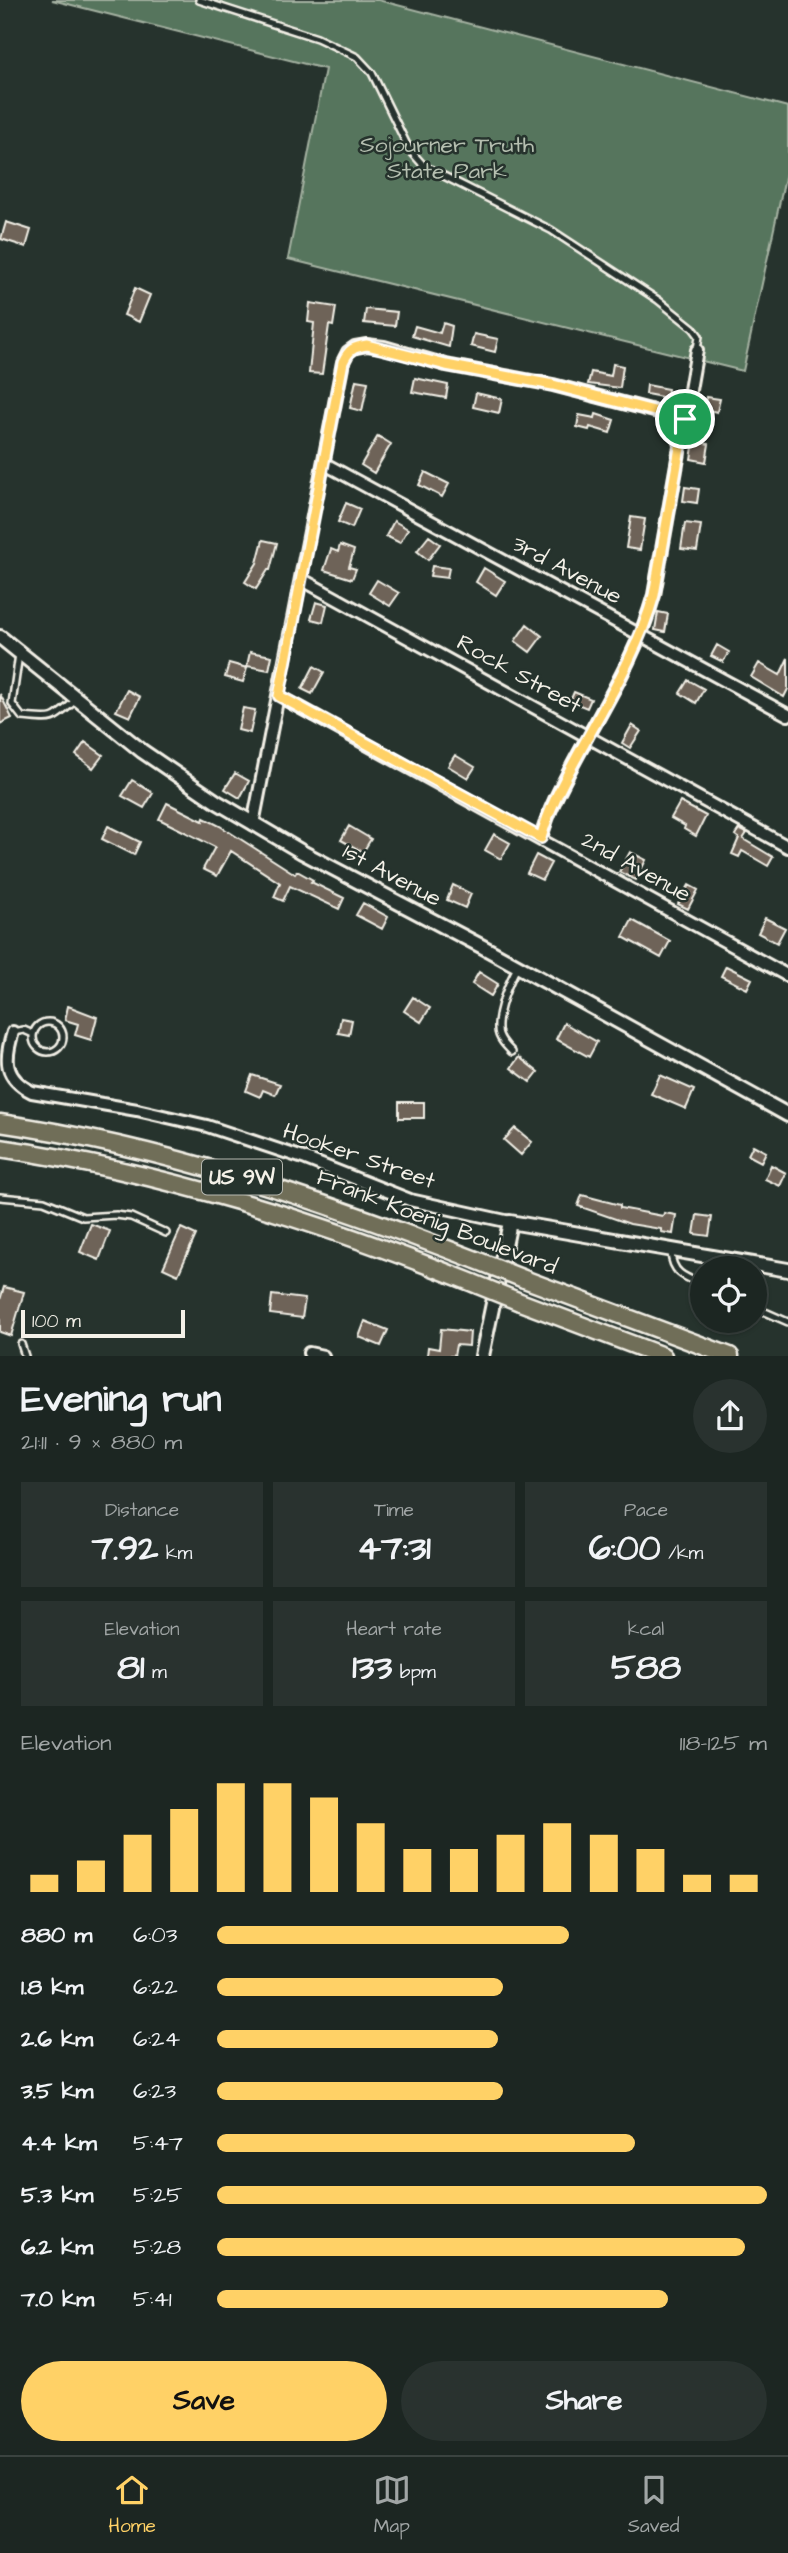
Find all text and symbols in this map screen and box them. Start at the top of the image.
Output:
park label: Sojourner Truth State Park [360,129,535,187]
pin [655,389,715,449]
icon: arrive [666,400,704,438]
street label: 3rd Avenue [506,528,628,612]
street label: Rock Street [451,627,588,722]
street label: 2nd Avenue [576,824,696,910]
street label: 1st Avenue [337,836,447,914]
street label: Hooker Street [279,1115,440,1197]
road number: US 9W [202,1160,282,1194]
street label: Frank Koenig Boulevard [312,1161,562,1284]
map controls [690,1256,767,1333]
button: locate [690,1256,767,1333]
scale bar [21,1307,186,1339]
text: 100 m [32,1308,81,1335]
text: Evening run [21,1374,222,1426]
button: share [693,1379,767,1453]
text: 21:11 · 9 × 880 m [21,1426,182,1458]
text: Distance [105,1497,179,1524]
text: Time [374,1497,414,1524]
text: Pace [624,1497,668,1524]
text: 7.92 [92,1524,158,1573]
text: 47:31 [357,1524,431,1573]
text: 6:00 [589,1524,661,1573]
text: km [158,1540,192,1567]
text: /km [661,1540,703,1567]
text: Elevation [105,1616,179,1643]
text: Heart rate [346,1616,442,1643]
text: kcal [628,1616,664,1643]
text: 81 [117,1643,144,1692]
text: 133 [352,1643,392,1692]
text: 588 [611,1643,681,1692]
text: m [144,1659,167,1686]
text: bpm [392,1659,436,1686]
text: Elevation [21,1727,112,1759]
text: 118–125 m [680,1727,767,1759]
text: 880 m [21,1919,92,1951]
text: 6:03 [133,1919,177,1951]
text: 1.8 km [21,1971,83,2003]
text: 6:22 [133,1971,178,2003]
text: 2.6 km [21,2023,93,2055]
text: 6:24 [133,2023,180,2055]
text: 3.5 km [21,2075,93,2107]
text: 6:23 [133,2075,176,2107]
text: 4.4 km [21,2127,97,2159]
text: 5:47 [133,2127,183,2159]
text: 5.3 km [21,2179,93,2211]
text: 5:25 [133,2179,183,2211]
text: 6.2 km [21,2231,93,2263]
text: 5:28 [133,2231,181,2263]
text: 7.0 km [21,2283,94,2315]
text: 5:41 [133,2283,172,2315]
button: Save [21,2361,387,2441]
button: Share [401,2361,767,2441]
tab: Home [108,2471,156,2540]
tab: Map [373,2471,411,2540]
tab: Saved [628,2471,679,2540]

